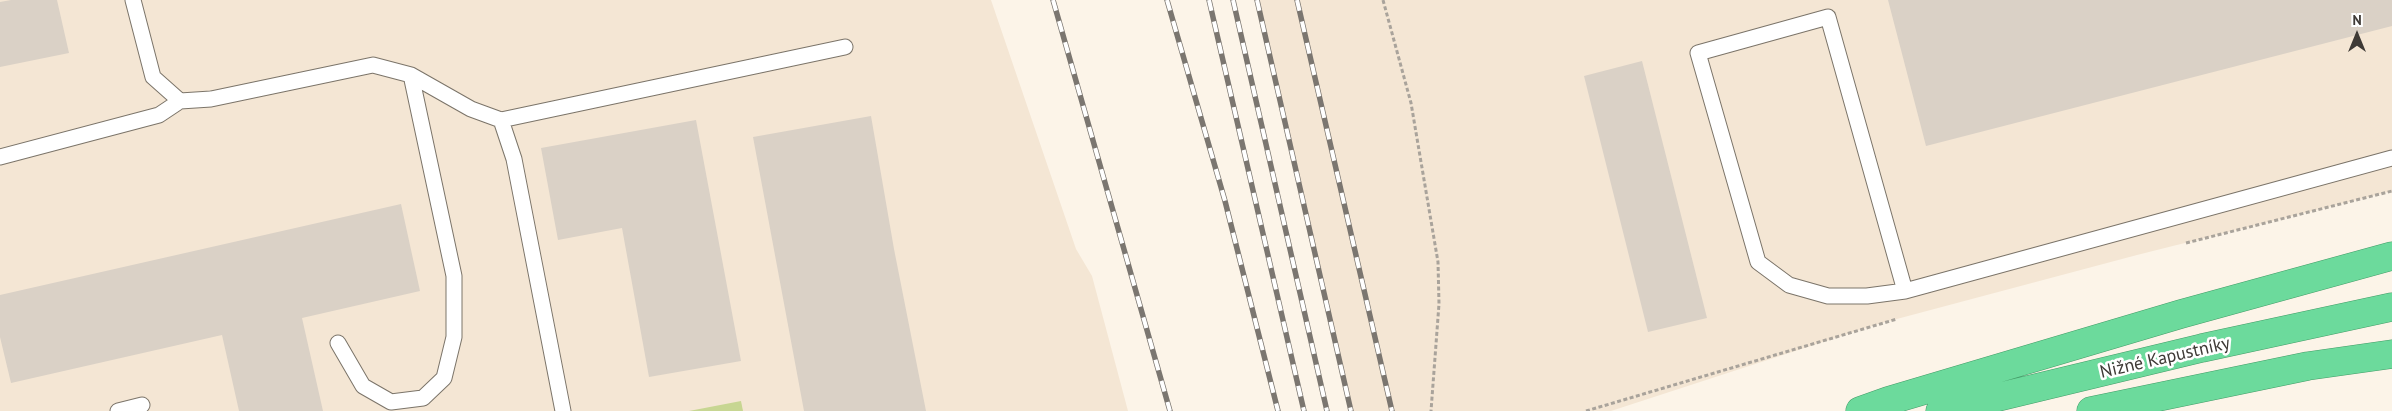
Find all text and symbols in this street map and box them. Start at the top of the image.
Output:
north arrow [2332,10,2382,60]
text: N [2352,11,2362,29]
street label: Nižné Kapustníky [2098,333,2232,383]

